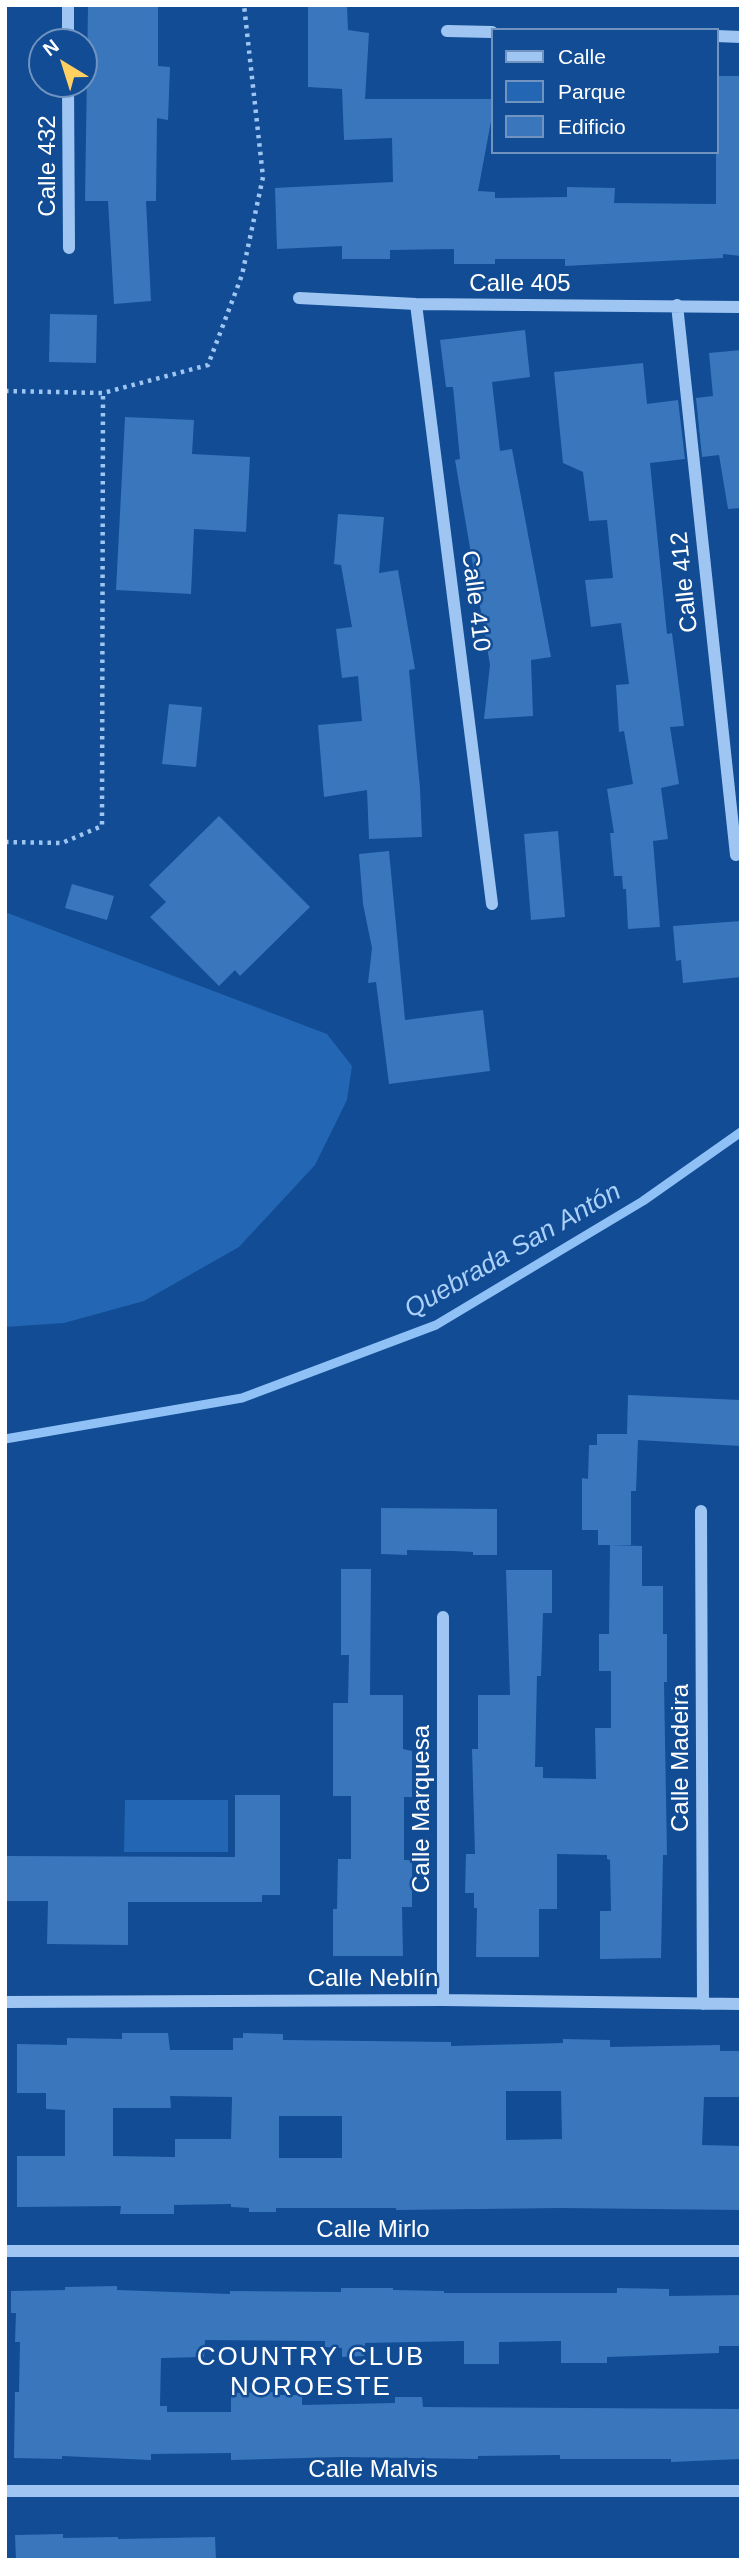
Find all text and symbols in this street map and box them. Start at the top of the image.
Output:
north arrow [28,28,98,98]
legend [490,28,718,154]
text: N [39,35,63,60]
text: Calle [558,45,606,68]
text: Parque [558,80,626,103]
street label: Calle 432 [34,115,62,217]
text: Edificio [558,115,626,138]
street label: Calle 405 [469,270,571,298]
street label: Calle 412 [665,530,705,634]
street label: Calle 410 [455,549,495,653]
water label: Quebrada San Antón [399,1176,627,1326]
street label: Calle Madeira [667,1684,695,1832]
street label: Calle Marquesa [408,1725,436,1893]
street label: Calle Neblín [308,1965,438,1993]
street label: Calle Mirlo [316,2216,430,2244]
district label: COUNTRY CLUB NOROESTE [198,2342,424,2404]
street label: Calle Malvis [308,2456,438,2484]

